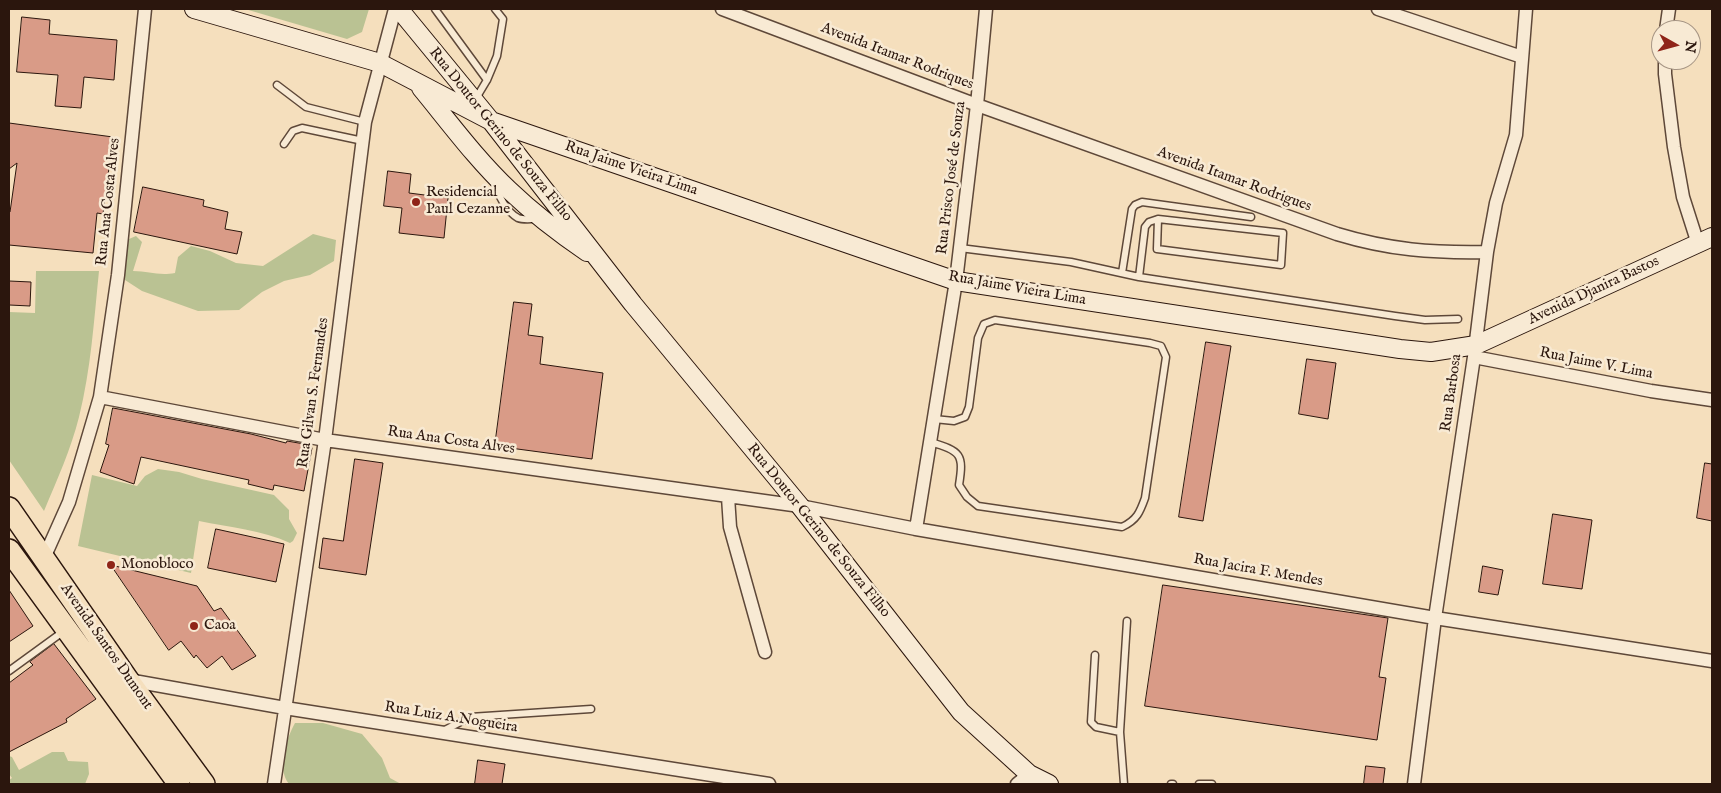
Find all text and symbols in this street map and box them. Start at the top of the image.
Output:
street label: Avenida Itamar Rodriques [818,20,976,94]
north arrow [1651,20,1701,70]
text: N [1680,40,1700,54]
street label: Rua Doutor Gerino de Souza Filho [424,44,576,226]
street label: Rua Prisco José de Souza [934,100,970,256]
street label: Rua Ana Costa Alves [93,137,125,267]
street label: Rua Jaime Vieira Lima [562,138,700,200]
street label: Avenida Itamar Rodrigues [1154,144,1314,216]
place label: Residencial Paul Cezanne [426,184,510,219]
marker: Residencial Paul Cezanne [410,196,422,208]
street label: Avenida Djanira Bastos [1526,253,1662,329]
street label: Rua Jaime Vieira Lima [947,268,1087,310]
street label: Rua Gilvan S. Fernandes [295,317,333,469]
street label: Rua Jaime V. Lima [1538,344,1654,384]
street label: Rua Barbosa [1438,353,1466,433]
street label: Rua Ana Costa Alves [386,423,516,459]
street label: Rua Doutor Gerino de Souza Filho [742,440,894,622]
street label: Rua Jacira F. Mendes [1192,551,1324,591]
place label: Monobloco [121,556,194,574]
marker: Monobloco [105,559,117,571]
street label: Avenida Santos Dumont [56,581,156,713]
place label: Caoa [204,617,236,635]
marker: Caoa [188,620,200,632]
street label: Rua Luiz A.Nogueira [383,699,519,737]

